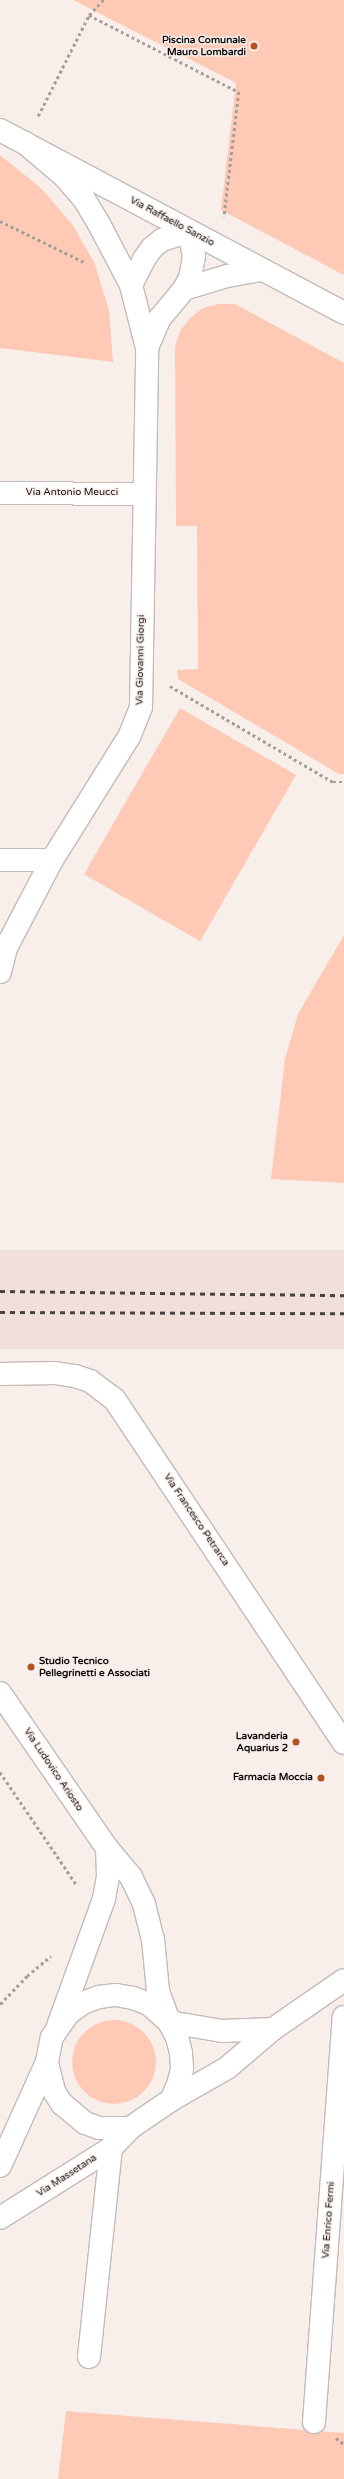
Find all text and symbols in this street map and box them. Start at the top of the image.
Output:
place label: Piscina Comunale Mauro Lombardi [162,34,246,58]
marker: Piscina Comunale Mauro Lombardi [249,41,259,51]
street label: Via Raffaello Sanzio [128,195,216,249]
street label: Via Antonio Meucci [26,487,118,499]
street label: Via Giovanni Giorgi [134,615,148,705]
street label: Via Francesco Petrarca [161,1472,231,1568]
place label: Studio Tecnico Pellegrinetti e Associati [39,1655,150,1678]
marker: Studio Tecnico Pellegrinetti e Associati [26,1662,36,1672]
street label: Via Ludovico Ariosto [21,1726,85,1814]
place label: Lavanderia Aquarius 2 [236,1730,288,1754]
marker: Lavanderia Aquarius 2 [291,1737,301,1747]
place label: Farmacia Moccia [233,1772,313,1784]
marker: Farmacia Moccia [316,1773,326,1783]
street label: Via Massetana [35,2152,99,2200]
street label: Via Enrico Fermi [320,2181,338,2259]

